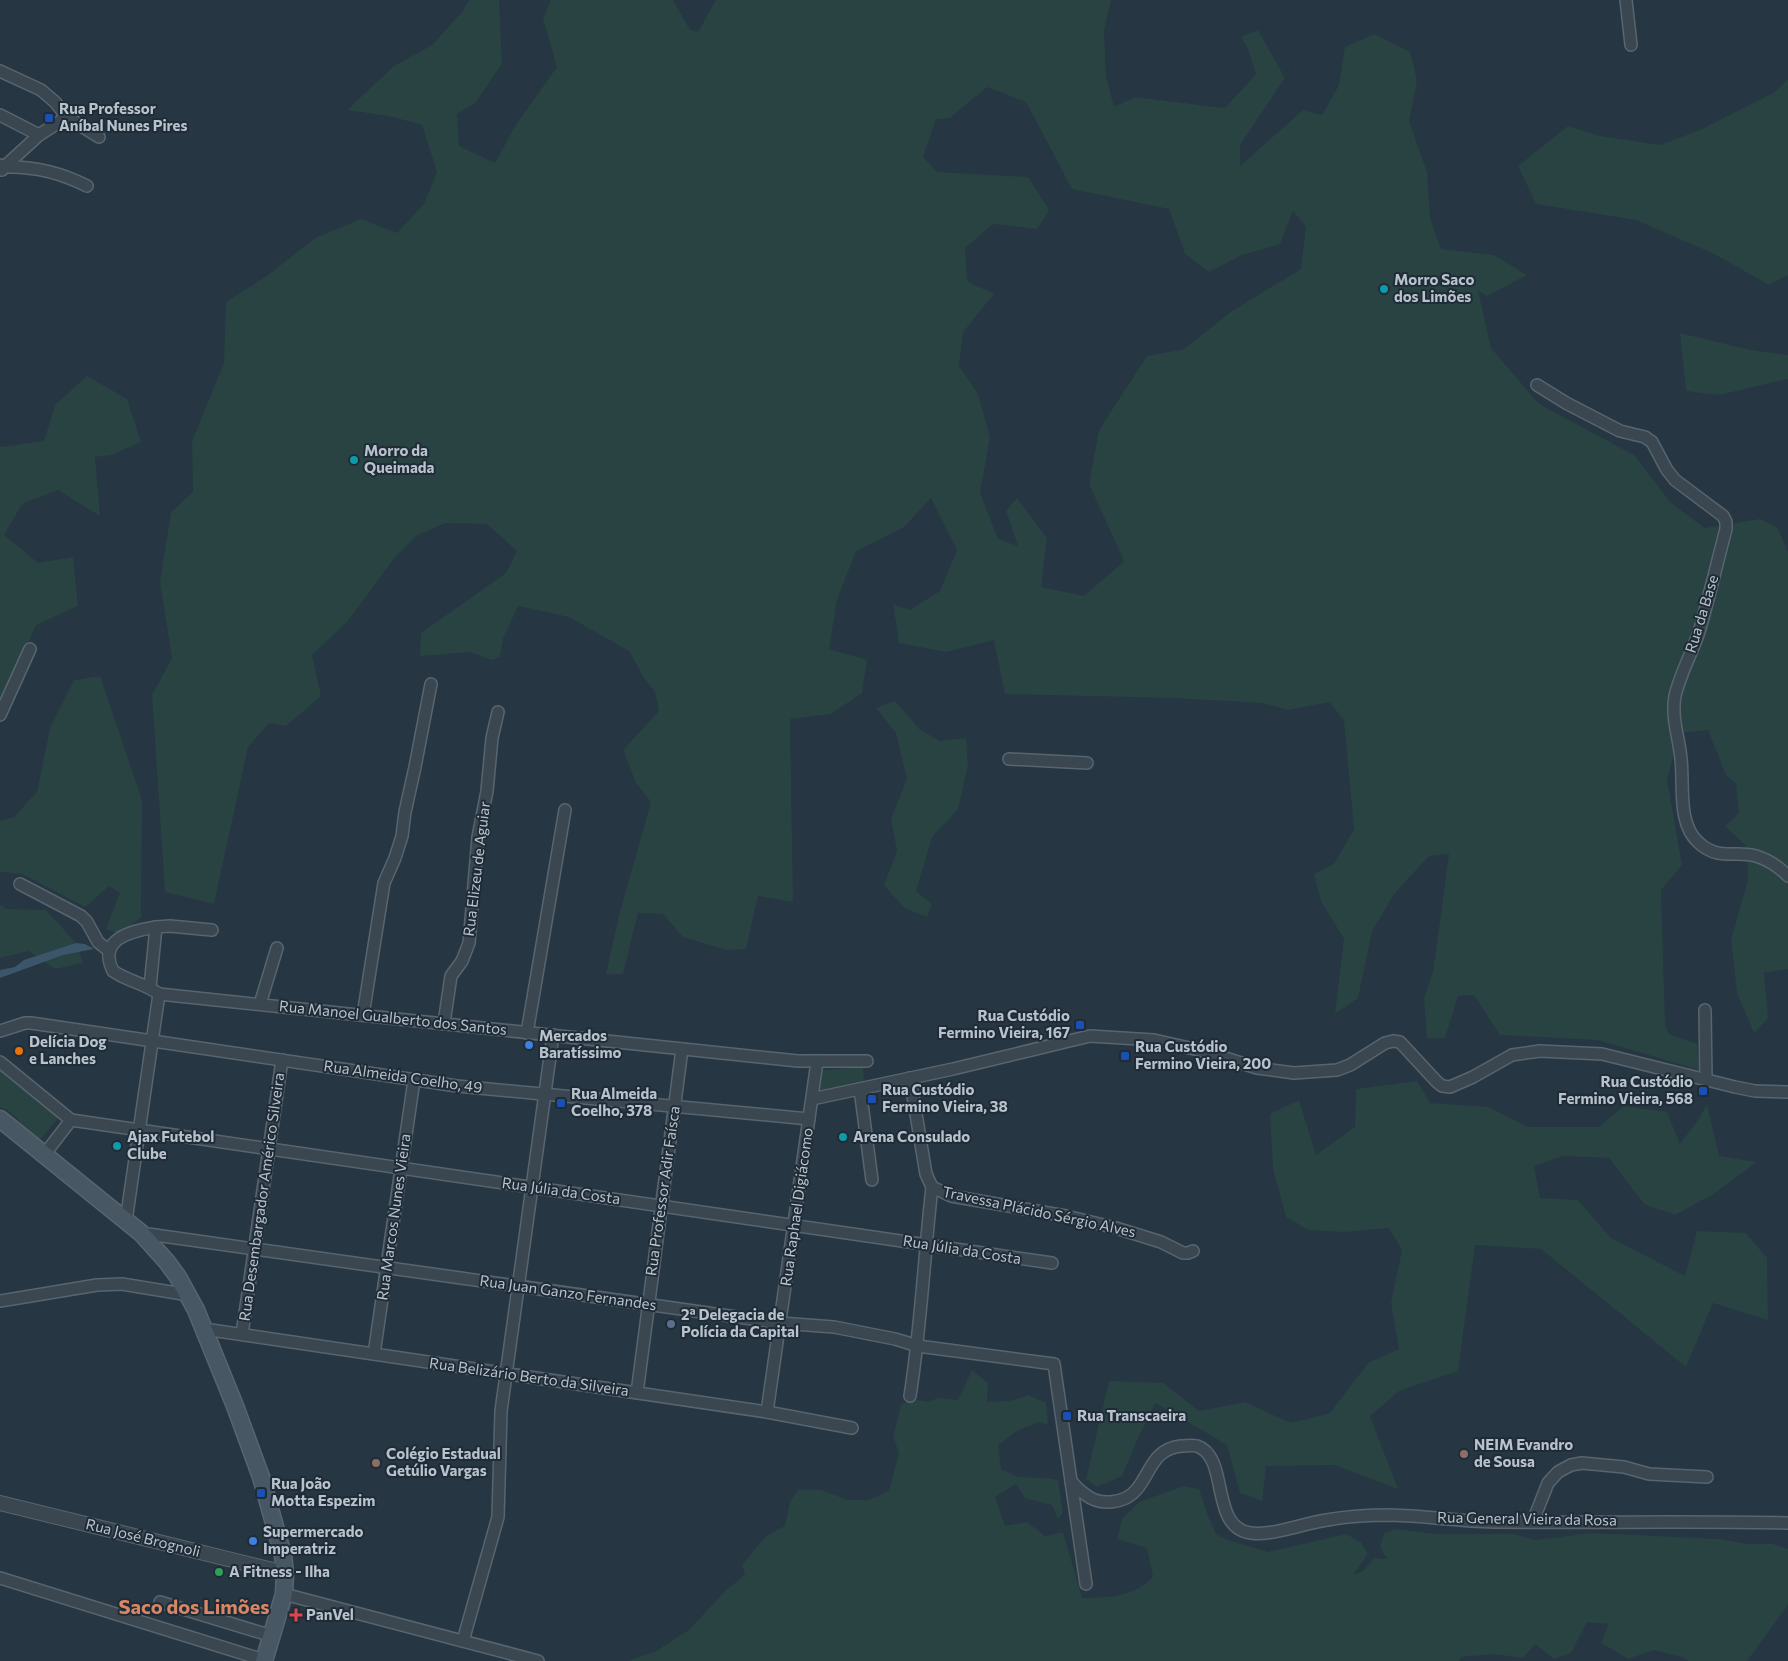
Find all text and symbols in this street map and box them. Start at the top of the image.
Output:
place label: Rua Professor Aníbal Nunes Pires [59,99,187,134]
marker: Rua Professor Aníbal Nunes Pires [43,112,55,124]
place label: Morro Saco dos Limões [1394,270,1474,305]
marker: Morro Saco dos Limões [1378,283,1390,295]
place label: Morro da Queimada [364,441,435,476]
marker: Morro da Queimada [348,454,360,466]
street label: Rua da Base [1681,572,1721,655]
street label: Rua Elizeu de Aguiar [459,800,493,937]
street label: Rua Manoel Gualberto dos Santos [278,996,508,1038]
place label: Rua Custódio Fermino Vieira, 167 [938,1006,1070,1041]
marker: Rua Custódio Fermino Vieira, 167 [1074,1019,1086,1031]
place label: Mercados Baratíssimo [539,1026,621,1061]
place label: Delícia Dog e Lanches [29,1032,107,1067]
place label: Rua Custódio Fermino Vieira, 200 [1135,1037,1271,1072]
marker: Mercados Baratíssimo [523,1039,535,1051]
marker: Delícia Dog e Lanches [13,1045,25,1057]
marker: Rua Custódio Fermino Vieira, 200 [1119,1050,1131,1062]
street label: Rua Almeida Coelho, 49 [323,1056,484,1096]
street label: Rua Desembargador Américo Silveira [235,1071,287,1322]
place label: Rua Custódio Fermino Vieira, 568 [1558,1072,1693,1107]
place label: Rua Custódio Fermino Vieira, 38 [882,1080,1008,1115]
place label: Rua Almeida Coelho, 378 [571,1084,657,1119]
marker: Rua Custódio Fermino Vieira, 568 [1697,1085,1709,1097]
marker: Rua Custódio Fermino Vieira, 38 [866,1093,878,1105]
marker: Rua Almeida Coelho, 378 [555,1097,567,1109]
street label: Rua Professor Adir Faísca [641,1105,683,1277]
street label: Rua Raphael Digiácomo [776,1126,816,1287]
place label: Ajax Futebol Clube [127,1127,214,1162]
place label: Arena Consulado [853,1127,970,1145]
marker: Arena Consulado [837,1131,849,1143]
street label: Rua Marcos Nunes Vieira [372,1132,414,1301]
marker: Ajax Futebol Clube [111,1140,123,1152]
street label: Rua Júlia da Costa [501,1173,622,1207]
street label: Travessa Plácido Sérgio Alves [941,1182,1138,1240]
street label: Rua Júlia da Costa [902,1231,1023,1267]
street label: Rua Juan Ganzo Fernandes [479,1271,658,1313]
place label: 2ª Delegacia de Polícia da Capital [681,1305,799,1340]
marker: 2ª Delegacia de Polícia da Capital [665,1318,677,1330]
street label: Rua Belizário Berto da Silveira [428,1353,630,1399]
place label: Rua Transcaeira [1077,1406,1186,1424]
marker: Rua Transcaeira [1061,1410,1073,1422]
place label: NEIM Evandro de Sousa [1474,1435,1573,1470]
place label: Colégio Estadual Getúlio Vargas [386,1444,501,1479]
marker: NEIM Evandro de Sousa [1458,1448,1470,1460]
marker: Colégio Estadual Getúlio Vargas [370,1457,382,1469]
place label: Rua João Motta Espezim [271,1474,375,1509]
marker: Rua João Motta Espezim [255,1487,267,1499]
street label: Rua General Vieira da Rosa [1437,1507,1617,1529]
street label: Rua José Brognoli [84,1514,202,1560]
place label: Supermercado Imperatriz [263,1522,363,1557]
marker: Supermercado Imperatriz [247,1535,259,1547]
place label: A Fitness - Ilha [229,1562,330,1580]
marker: A Fitness - Ilha [213,1566,225,1578]
district label: Saco dos Limões [118,1594,270,1618]
place label: PanVel [306,1605,354,1623]
marker: PanVel [290,1609,302,1621]

